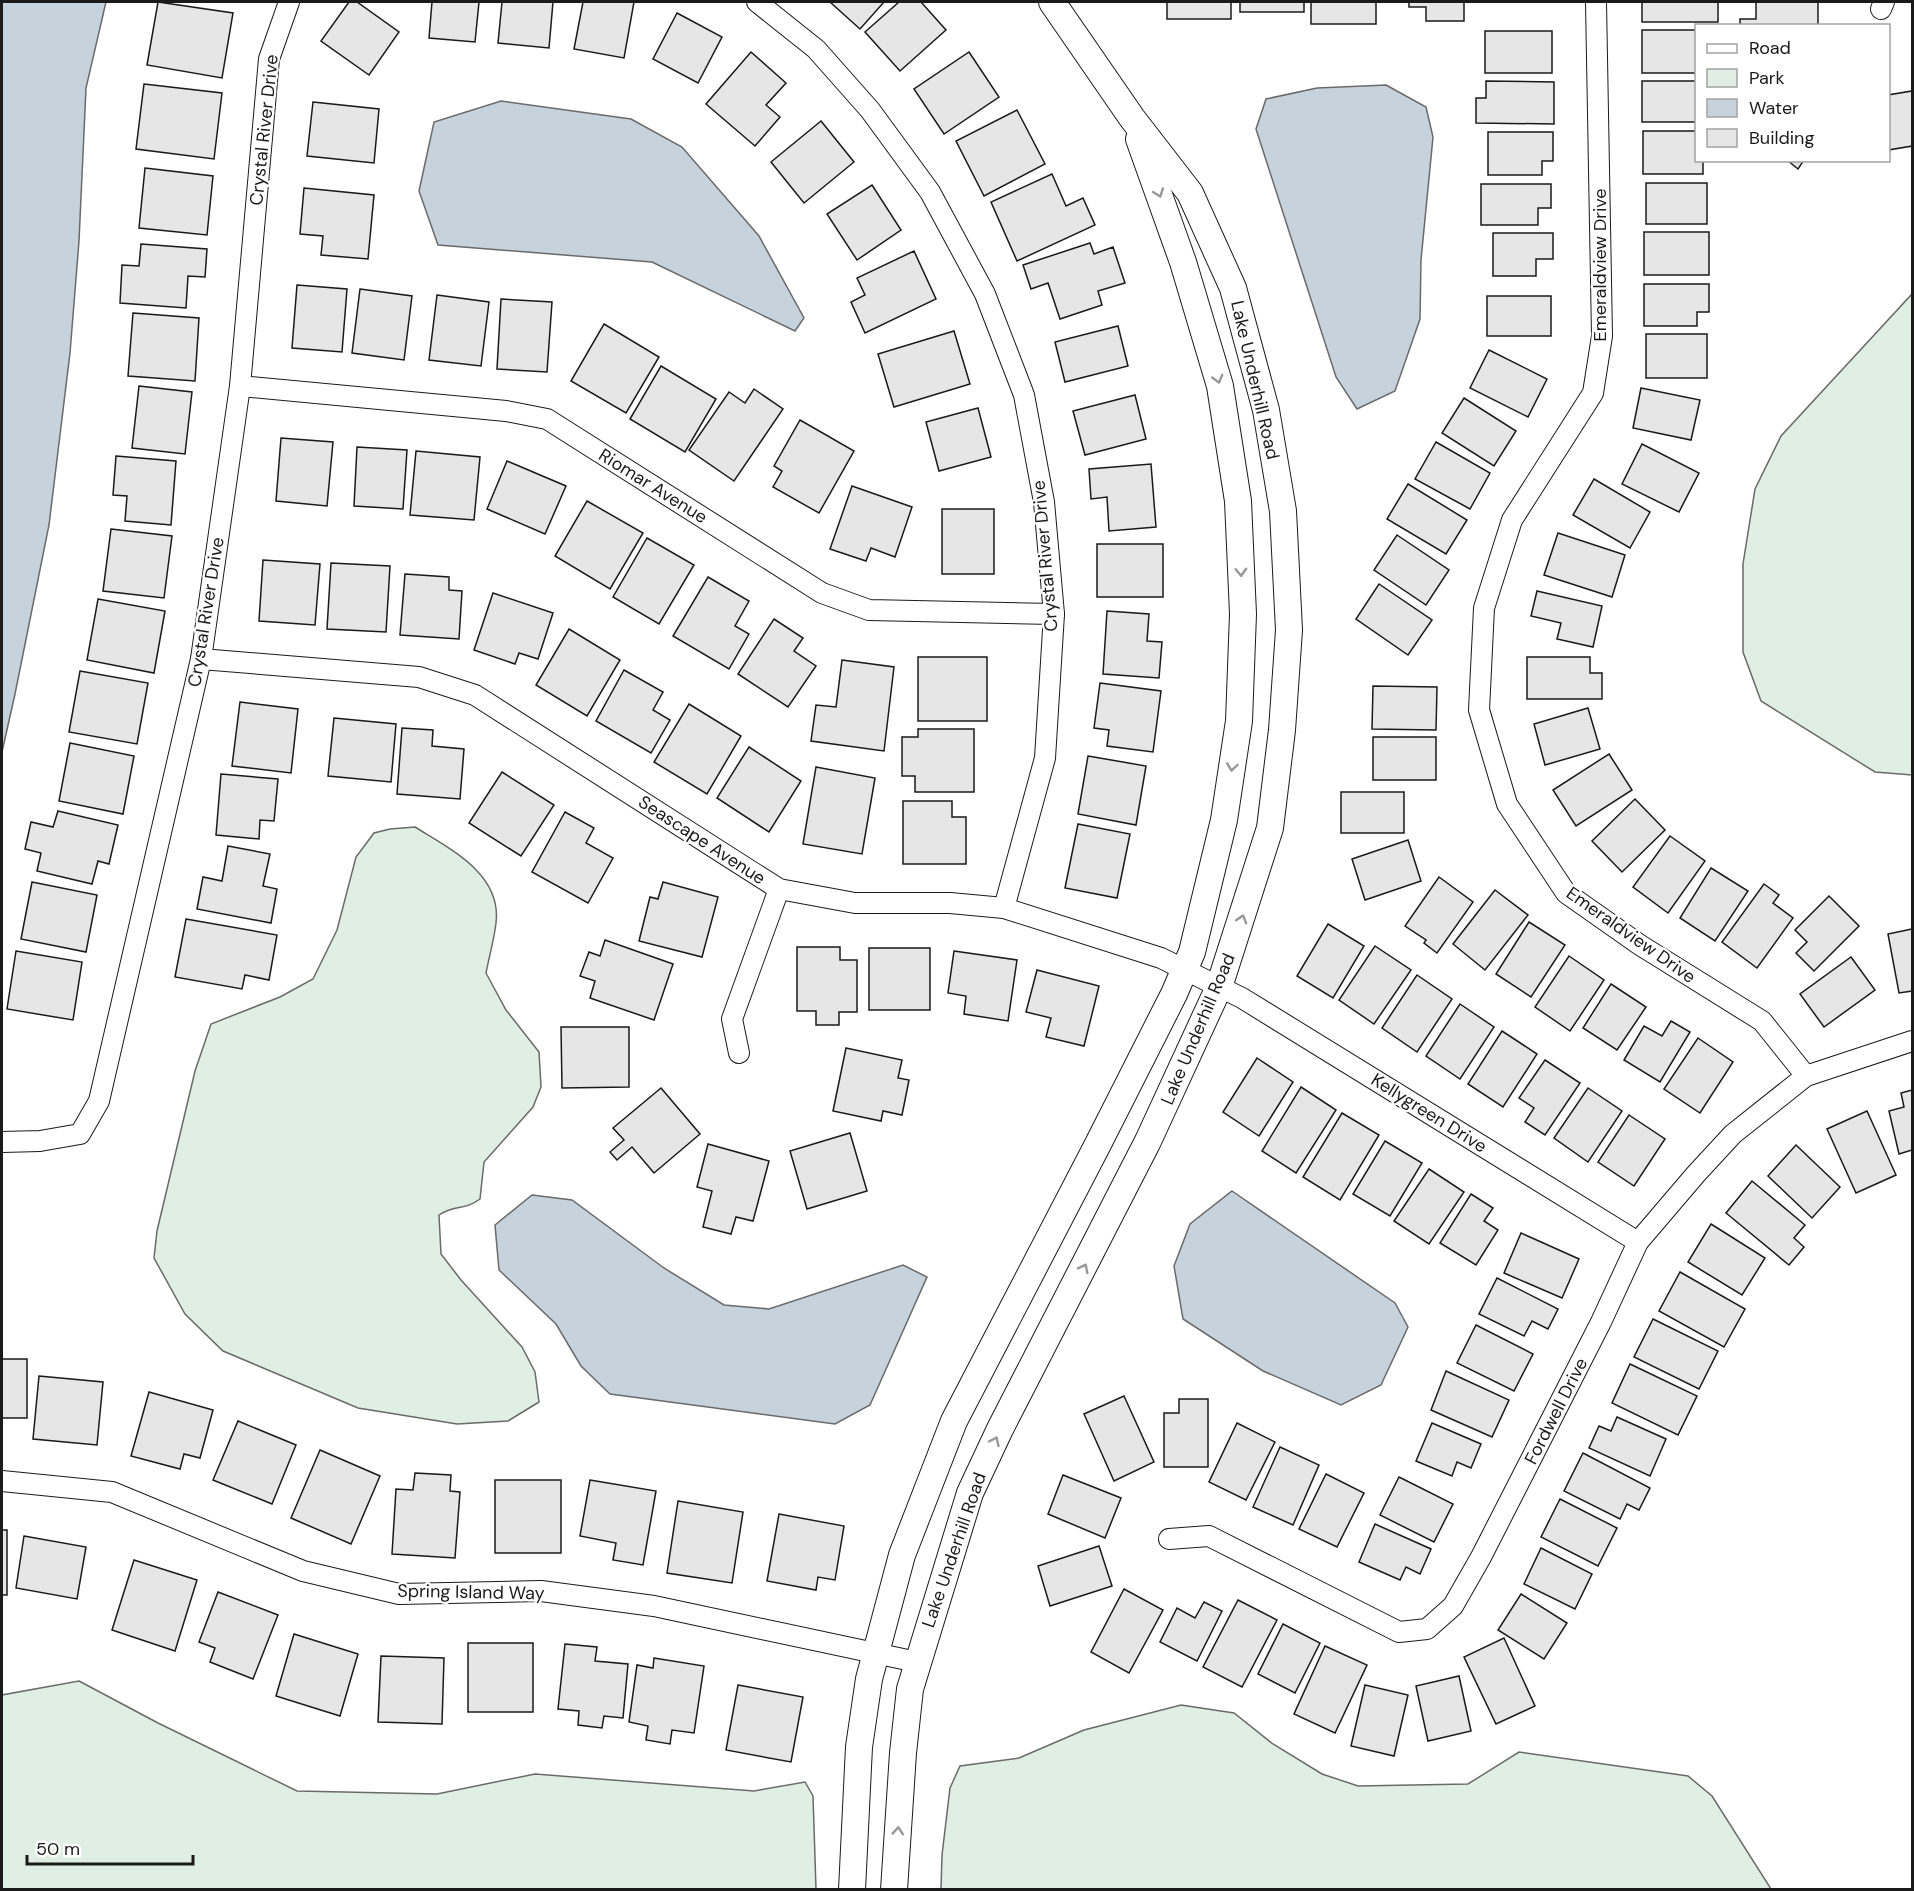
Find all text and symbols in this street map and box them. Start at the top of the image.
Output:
legend [1695,24,1890,162]
text: Road [1749,36,1791,60]
street label: Crystal River Drive [244,53,284,207]
text: Park [1749,66,1785,90]
text: Water [1749,96,1799,120]
text: Building [1749,126,1814,150]
one-way arrow [1151,187,1164,198]
street label: Emeraldview Drive [1588,189,1612,342]
street label: Lake Underhill Road [1225,298,1285,462]
one-way arrow [1210,374,1223,384]
street label: Riomar Avenue [594,443,712,529]
street label: Crystal River Drive [1026,479,1064,633]
street label: Crystal River Drive [182,535,230,689]
one-way arrow [1235,568,1248,577]
one-way arrow [1226,761,1239,771]
street label: Seascape Avenue [634,790,770,890]
street label: Emeraldview Drive [1561,881,1701,989]
one-way arrow [1235,914,1247,924]
street label: Lake Underhill Road [1155,950,1241,1108]
street label: Kellygreen Drive [1367,1068,1491,1158]
one-way arrow [1077,1264,1088,1274]
street label: Fordwell Drive [1519,1354,1593,1468]
one-way arrow [987,1437,999,1448]
street label: Lake Underhill Road [916,1469,992,1631]
street label: Spring Island Way [397,1579,545,1605]
one-way arrow [891,1827,904,1836]
scale bar [27,1828,194,1866]
text: 50 m [36,1837,80,1861]

